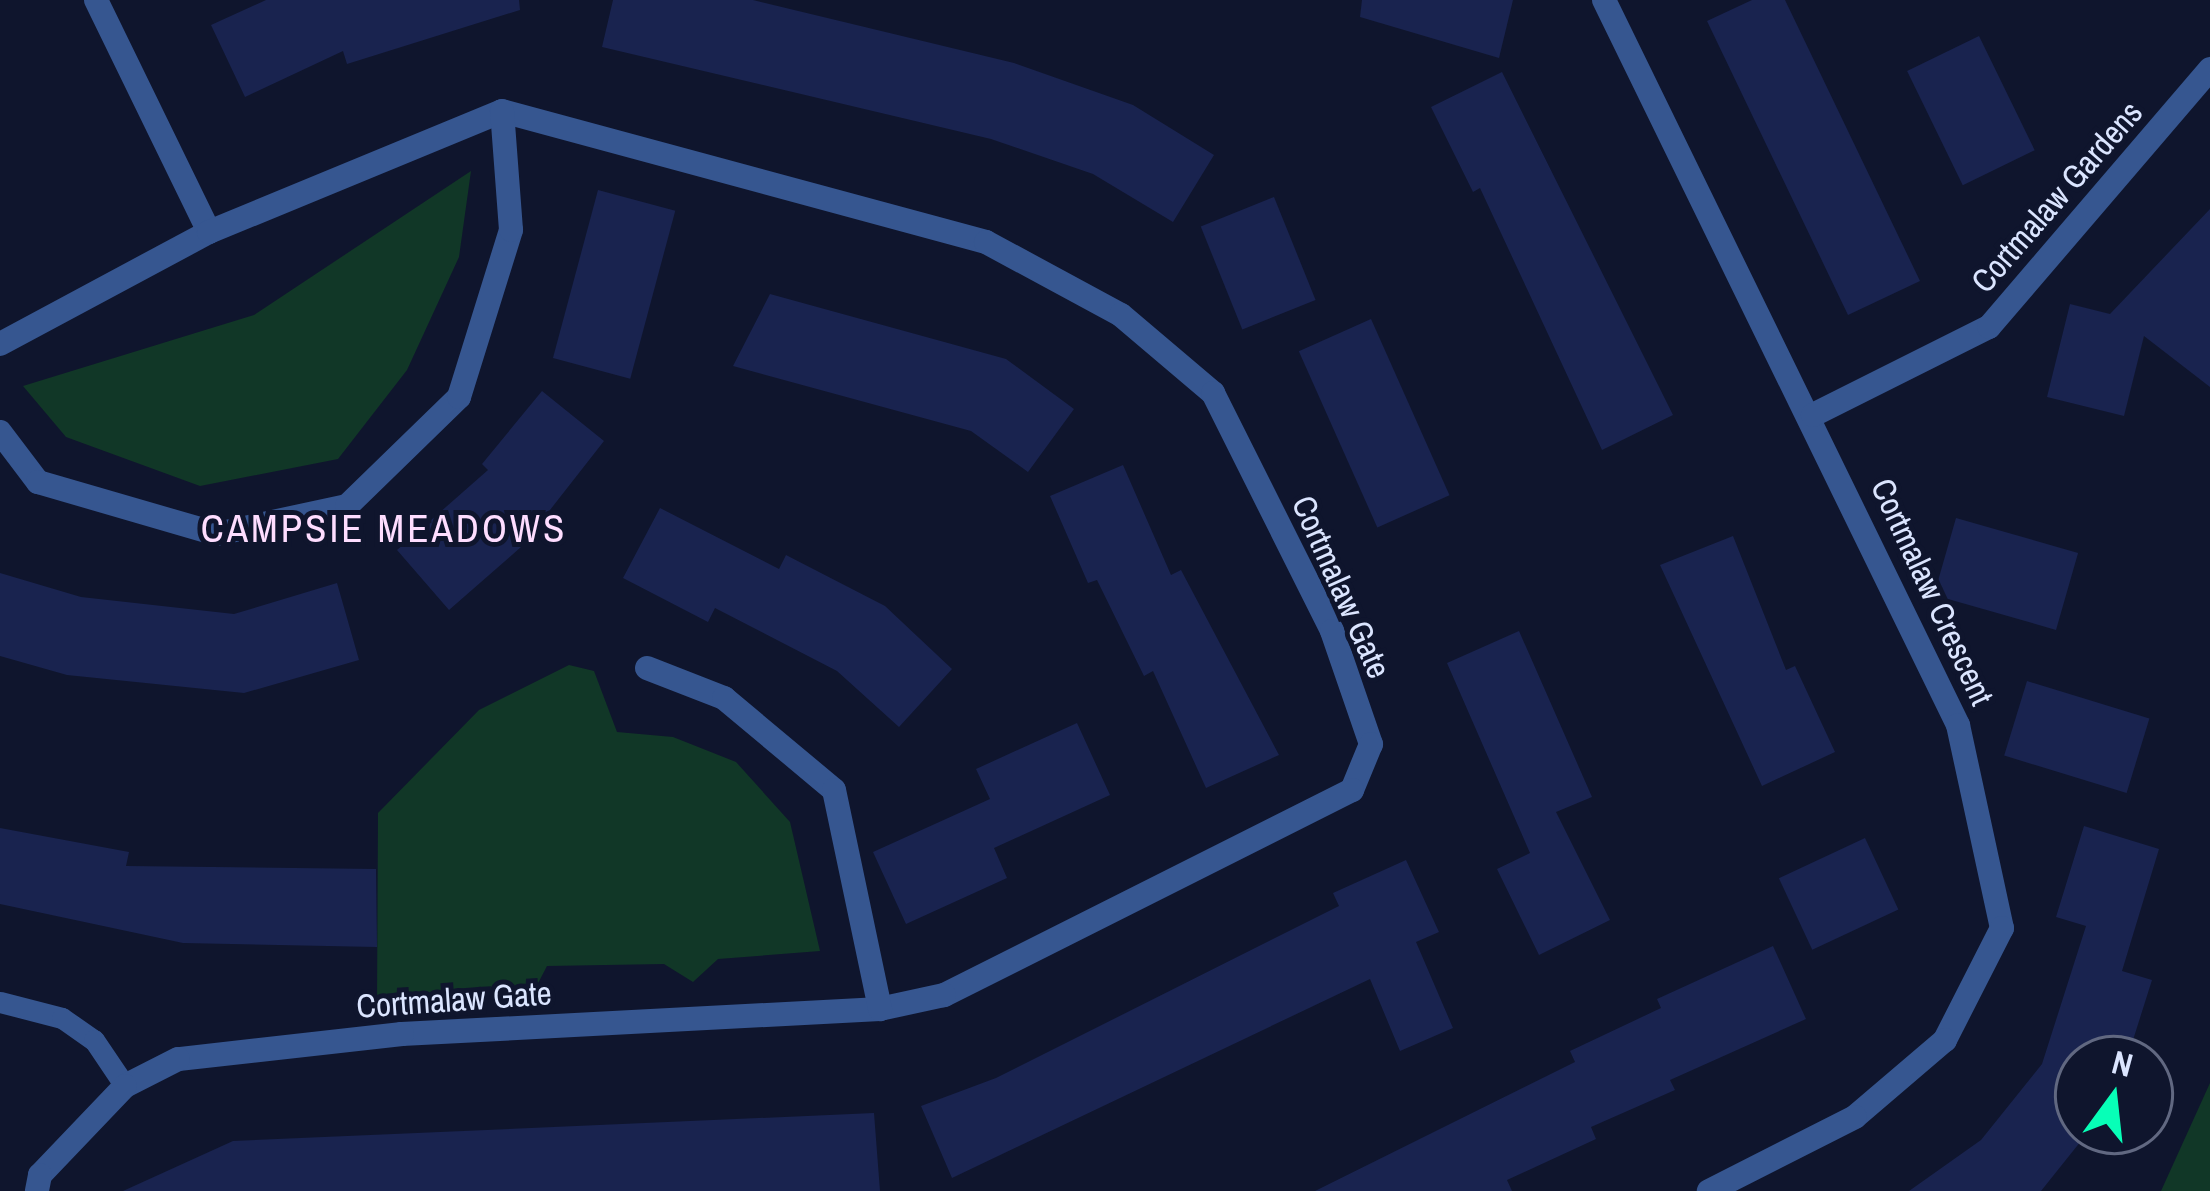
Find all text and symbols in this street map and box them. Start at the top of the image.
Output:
street label: Cortmalaw Gardens [1963,93,2151,301]
street label: Cortmalaw Crescent [1862,473,2002,711]
street label: Cortmalaw Gate [1283,490,1399,684]
district label: CAMPSIE MEADOWS [201,505,567,551]
street label: Cortmalaw Gate [355,973,553,1027]
north arrow [2054,1035,2174,1155]
text: N [2107,1039,2138,1087]

